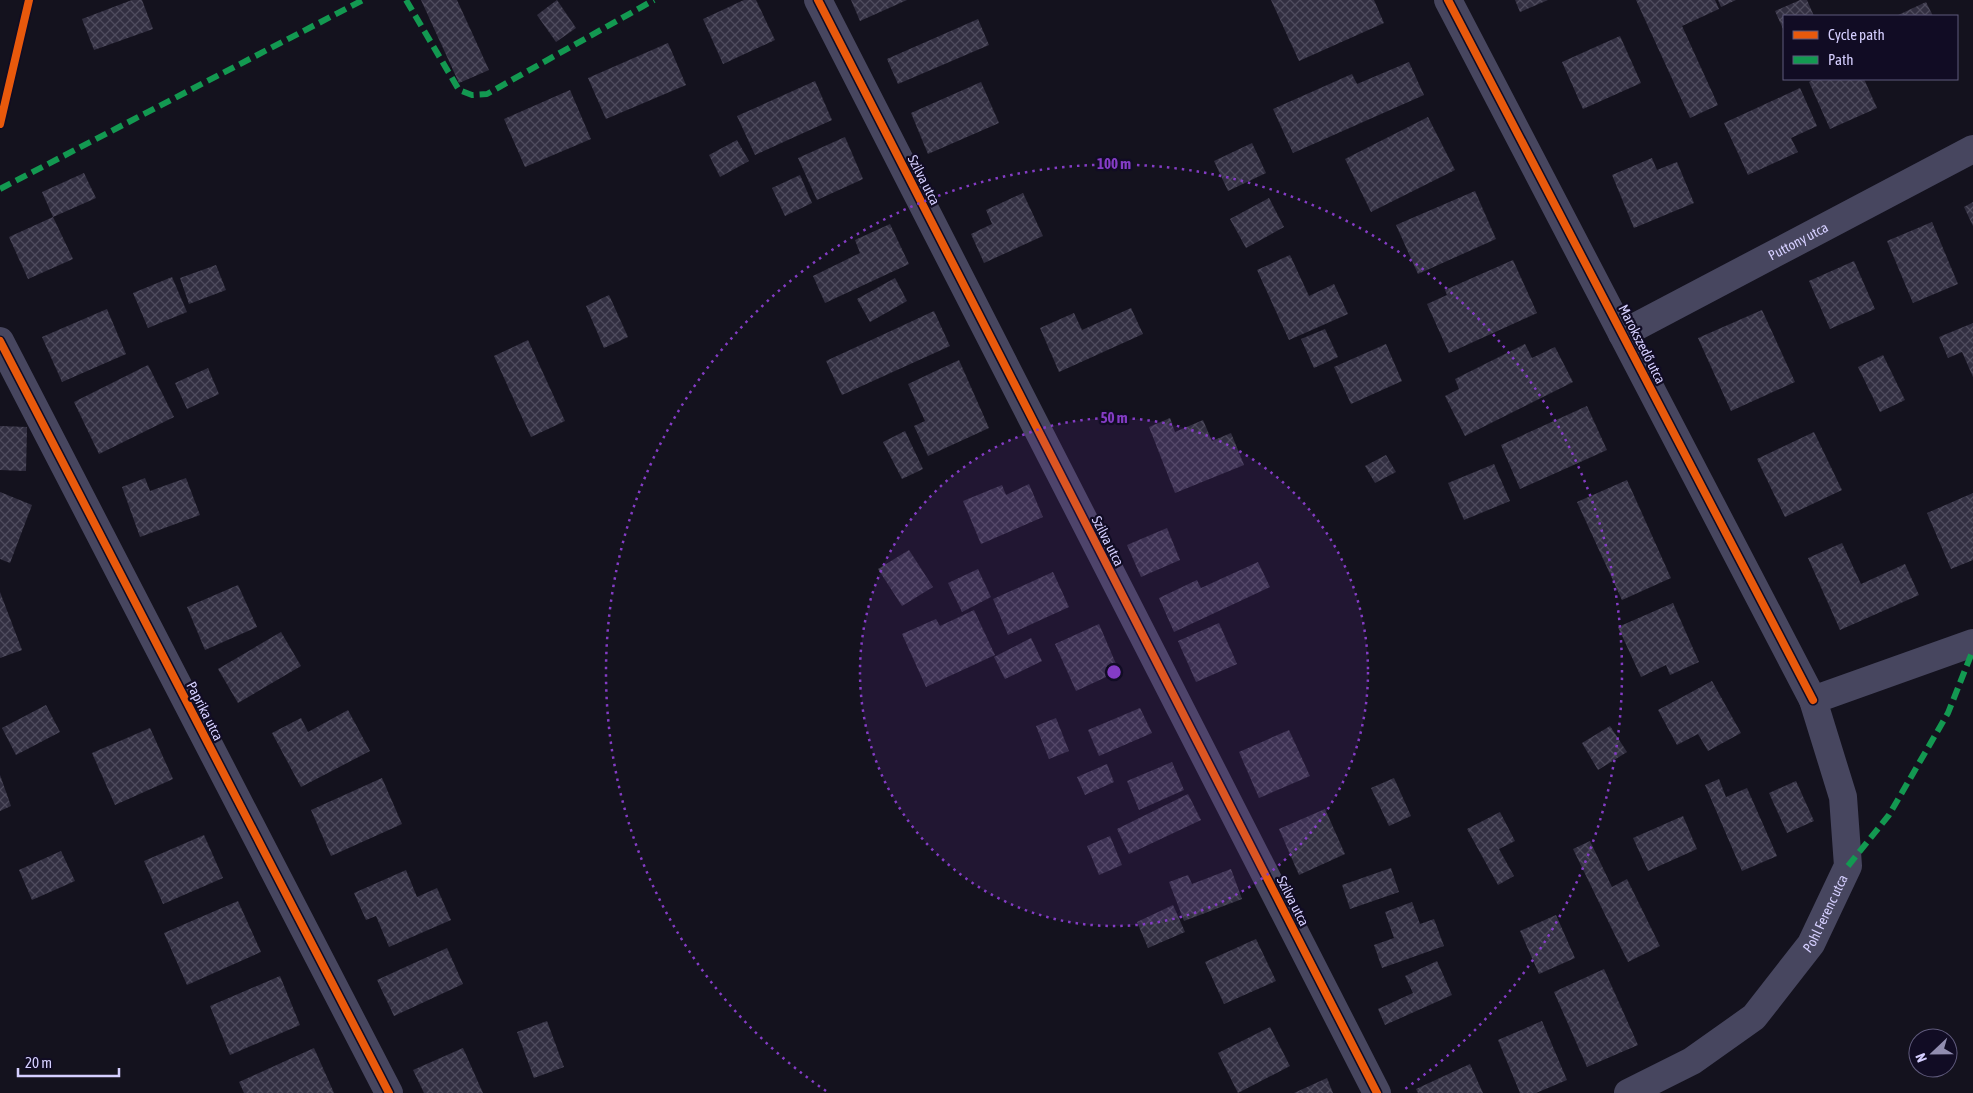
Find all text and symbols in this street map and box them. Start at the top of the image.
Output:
legend [1783,15,1958,80]
text: Cycle path [1828,26,1885,43]
text: Path [1828,51,1854,68]
street label: Szilva utca [905,152,943,208]
text: 100 m [1097,155,1131,172]
street label: Puttony utca [1766,219,1831,263]
street label: Marokszedő utca [1615,302,1669,386]
text: 50 m [1101,409,1128,426]
street label: Szilva utca [1089,513,1127,569]
centre of rings [1105,663,1123,681]
street label: Paprika utca [183,679,227,743]
street label: Pohl Ferenc utca [1800,872,1851,955]
street label: Szilva utca [1274,873,1312,929]
north arrow [1908,1028,1958,1078]
scale bar [18,1046,119,1078]
text: N [1912,1051,1930,1065]
text: 20 m [25,1054,52,1071]

